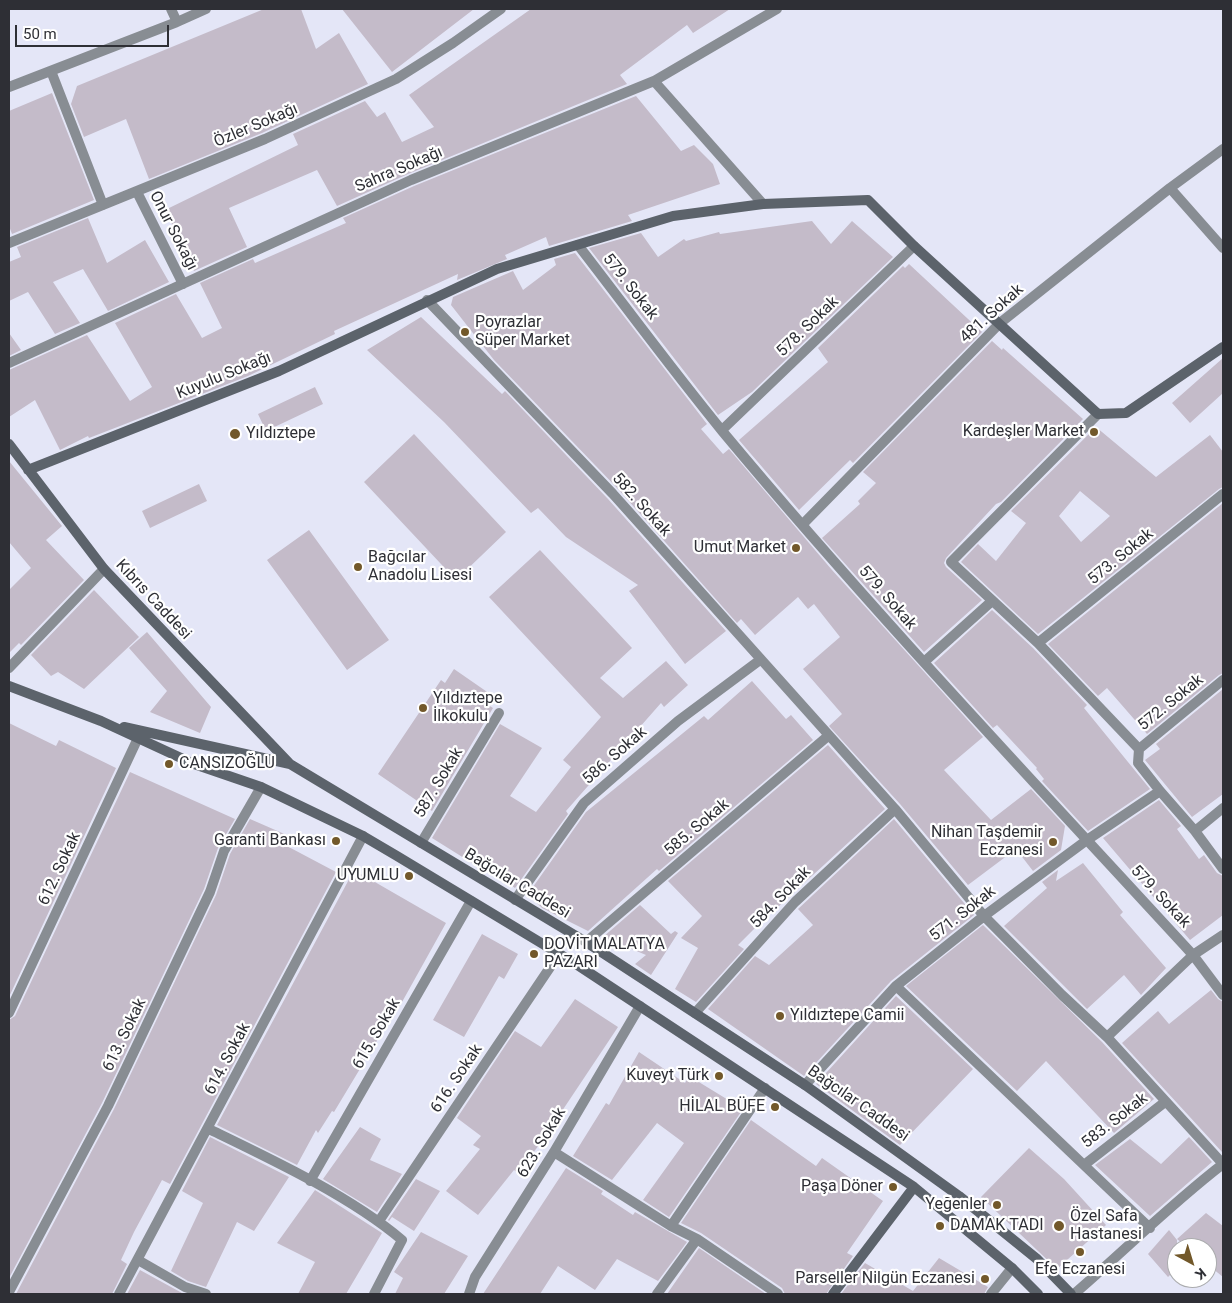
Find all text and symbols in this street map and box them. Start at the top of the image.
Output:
scale bar [18,15,171,47]
text: 50 m [23,25,57,43]
street label: Özler Sokağı [211,100,301,152]
street label: Sahra Sokağı [352,143,446,197]
street label: Onur Sokağı [145,188,201,274]
street label: 579. Sokak [598,250,662,324]
street label: 481. Sokak [956,281,1028,347]
street label: 578. Sokak [773,293,843,361]
place label: Poyrazlar Süper Market [475,313,570,351]
marker: Poyrazlar Süper Market [459,326,471,338]
street label: Kuyulu Sokağı [174,348,274,404]
place label: Kardeşler Market [963,422,1084,442]
place label: Yıldıztepe [246,424,316,444]
marker: Kardeşler Market [1088,426,1100,438]
marker: Yıldıztepe [228,427,242,441]
street label: 582. Sokak [608,469,674,541]
street label: 573. Sokak [1084,525,1158,589]
place label: Umut Market [694,538,786,558]
marker: Umut Market [790,542,802,554]
place label: Bağcılar Anadolu Lisesi [368,548,472,586]
street label: Kıbrıs Caddesi [111,556,195,644]
marker: Bağcılar Anadolu Lisesi [352,561,364,573]
street label: 579. Sokak [854,562,920,634]
street label: 572. Sokak [1134,671,1208,735]
place label: Yıldıztepe İlkokulu [433,689,503,727]
marker: Yıldıztepe İlkokulu [417,702,429,714]
street label: 586. Sokak [579,723,651,789]
street label: 587. Sokak [411,744,467,822]
place label: CANSIZOĞLU [179,754,275,774]
marker: CANSIZOĞLU [163,758,175,770]
street label: 585. Sokak [661,795,733,861]
place label: Nihan Taşdemir Eczanesi [931,823,1043,861]
street label: 612. Sokak [35,829,85,909]
place label: Garanti Bankası [214,831,326,851]
marker: Garanti Bankası [330,835,342,847]
marker: Nihan Taşdemir Eczanesi [1047,836,1059,848]
street label: Bağcılar Caddesi [461,845,573,923]
street label: 579. Sokak [1126,862,1194,932]
street label: 584. Sokak [747,863,815,933]
place label: UYUMLU [337,866,399,886]
marker: UYUMLU [403,870,415,882]
street label: 571. Sokak [926,882,1000,946]
place label: DOVİT MALATYA PAZARI [544,935,665,973]
marker: DOVİT MALATYA PAZARI [528,948,540,960]
street label: 613. Sokak [99,995,151,1075]
street label: 615. Sokak [349,995,405,1073]
place label: Yıldıztepe Camii [790,1006,904,1026]
marker: Yıldıztepe Camii [774,1010,786,1022]
street label: 614. Sokak [201,1020,255,1098]
street label: 616. Sokak [427,1041,487,1117]
street label: Bağcılar Caddesi [803,1062,913,1146]
place label: Kuveyt Türk [626,1066,709,1086]
marker: Kuveyt Türk [713,1070,725,1082]
street label: 583. Sokak [1078,1089,1152,1153]
place label: HİLAL BÜFE [679,1097,765,1117]
marker: HİLAL BÜFE [769,1101,781,1113]
street label: 623. Sokak [514,1104,570,1182]
place label: Paşa Döner [801,1177,883,1197]
marker: Paşa Döner [887,1181,899,1193]
place label: Yeğenler [925,1195,987,1215]
marker: Yeğenler [991,1199,1003,1211]
place label: Özel Safa Hastanesi [1070,1207,1142,1245]
place label: DAMAK TADI [950,1216,1044,1236]
marker: Özel Safa Hastanesi [1052,1219,1066,1233]
marker: DAMAK TADI [934,1220,946,1232]
north arrow [1167,1238,1217,1288]
marker: Efe Eczanesi [1074,1246,1086,1258]
place label: Efe Eczanesi [1035,1260,1125,1280]
text: K [1192,1265,1209,1283]
place label: Parseller Nilgün Eczanesi [795,1269,975,1289]
marker: Parseller Nilgün Eczanesi [979,1273,991,1285]

